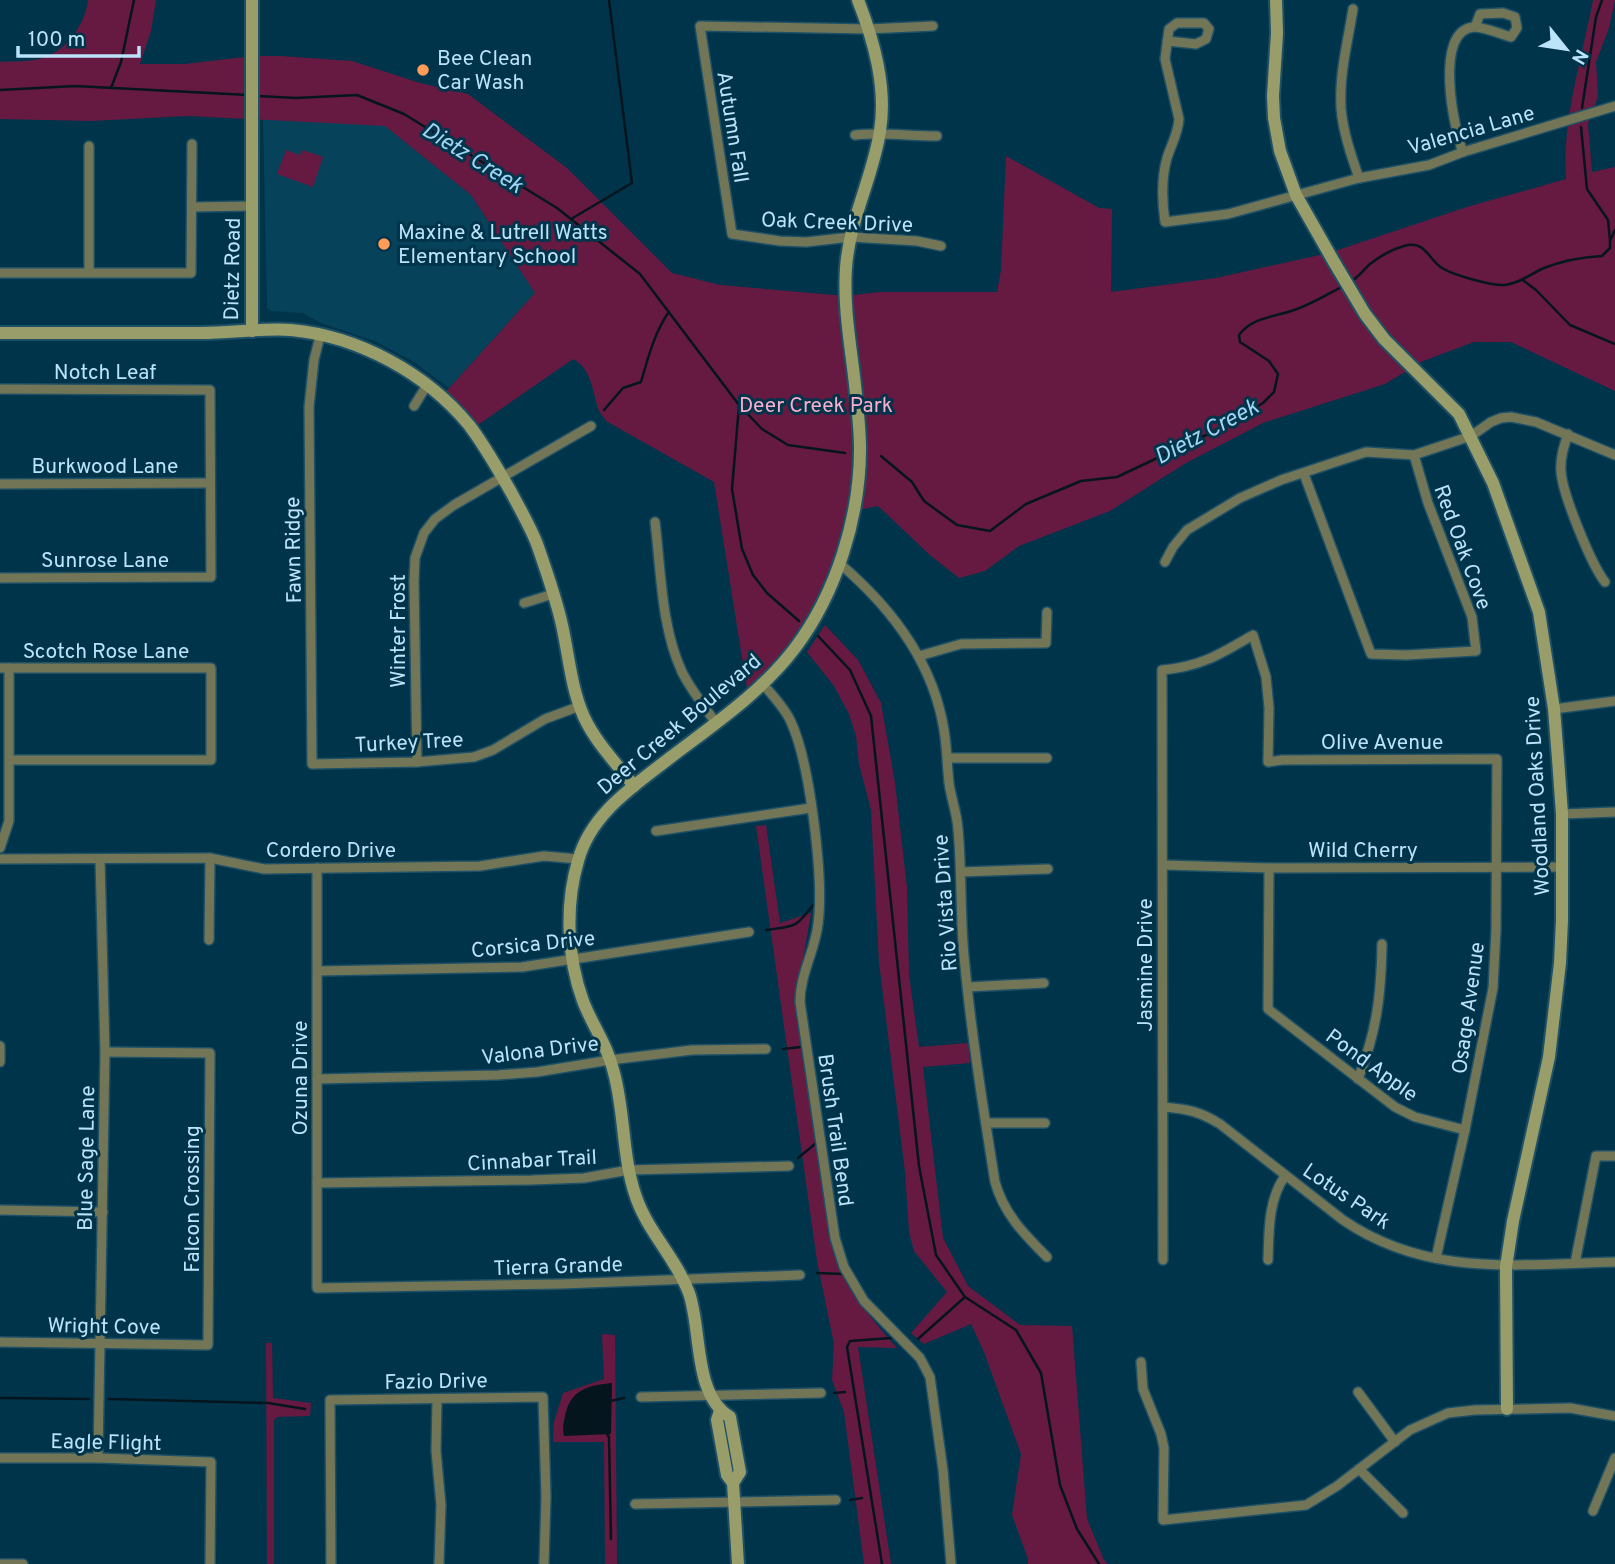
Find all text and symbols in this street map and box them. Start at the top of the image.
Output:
scale bar [18,14,138,58]
north arrow [1531,14,1601,84]
text: 100 m [28,27,85,54]
text: N [1565,45,1593,68]
place label: Bee Clean Car Wash [437,46,532,97]
marker: Bee Clean Car Wash [415,62,431,78]
street label: Autumn Fall [709,70,754,185]
street label: Valencia Lane [1405,100,1538,162]
water label: Dietz Creek [416,117,528,202]
street label: Oak Creek Drive [760,207,913,240]
street label: Dietz Road [219,217,248,321]
place label: Maxine & Lutrell Watts Elementary School [398,220,608,271]
marker: Maxine & Lutrell Watts Elementary School [376,236,392,252]
street label: Notch Leaf [54,360,156,387]
park label: Deer Creek Park [739,393,893,420]
water label: Dietz Creek [1150,394,1265,473]
street label: Burkwood Lane [32,454,178,481]
street label: Red Oak Cove [1426,481,1497,614]
street label: Fawn Ridge [280,496,309,604]
street label: Sunrose Lane [41,548,169,575]
street label: Winter Frost [386,574,413,688]
street label: Scotch Rose Lane [23,639,189,666]
street label: Deer Creek Boulevard [593,649,767,802]
street label: Woodland Oaks Drive [1520,695,1557,897]
street label: Turkey Tree [354,727,464,760]
street label: Olive Avenue [1321,730,1443,757]
street label: Rio Vista Drive [928,833,965,972]
street label: Cordero Drive [266,838,396,865]
street label: Wild Cherry [1308,838,1418,865]
street label: Jasmine Drive [1133,898,1160,1032]
street label: Corsica Drive [470,926,596,965]
street label: Osage Avenue [1447,940,1492,1076]
street label: Ozuna Drive [288,1020,315,1136]
street label: Pond Apple [1320,1024,1423,1109]
street label: Valona Drive [480,1031,600,1072]
street label: Brush Trail Bend [810,1052,859,1208]
street label: Blue Sage Lane [73,1085,102,1231]
street label: Falcon Crossing [180,1125,207,1273]
street label: Cinnabar Trail [467,1145,598,1178]
street label: Lotus Park [1297,1158,1395,1237]
street label: Tierra Grande [493,1252,623,1283]
street label: Wright Cove [47,1313,161,1342]
street label: Fazio Drive [384,1368,488,1397]
street label: Eagle Flight [50,1429,162,1458]

